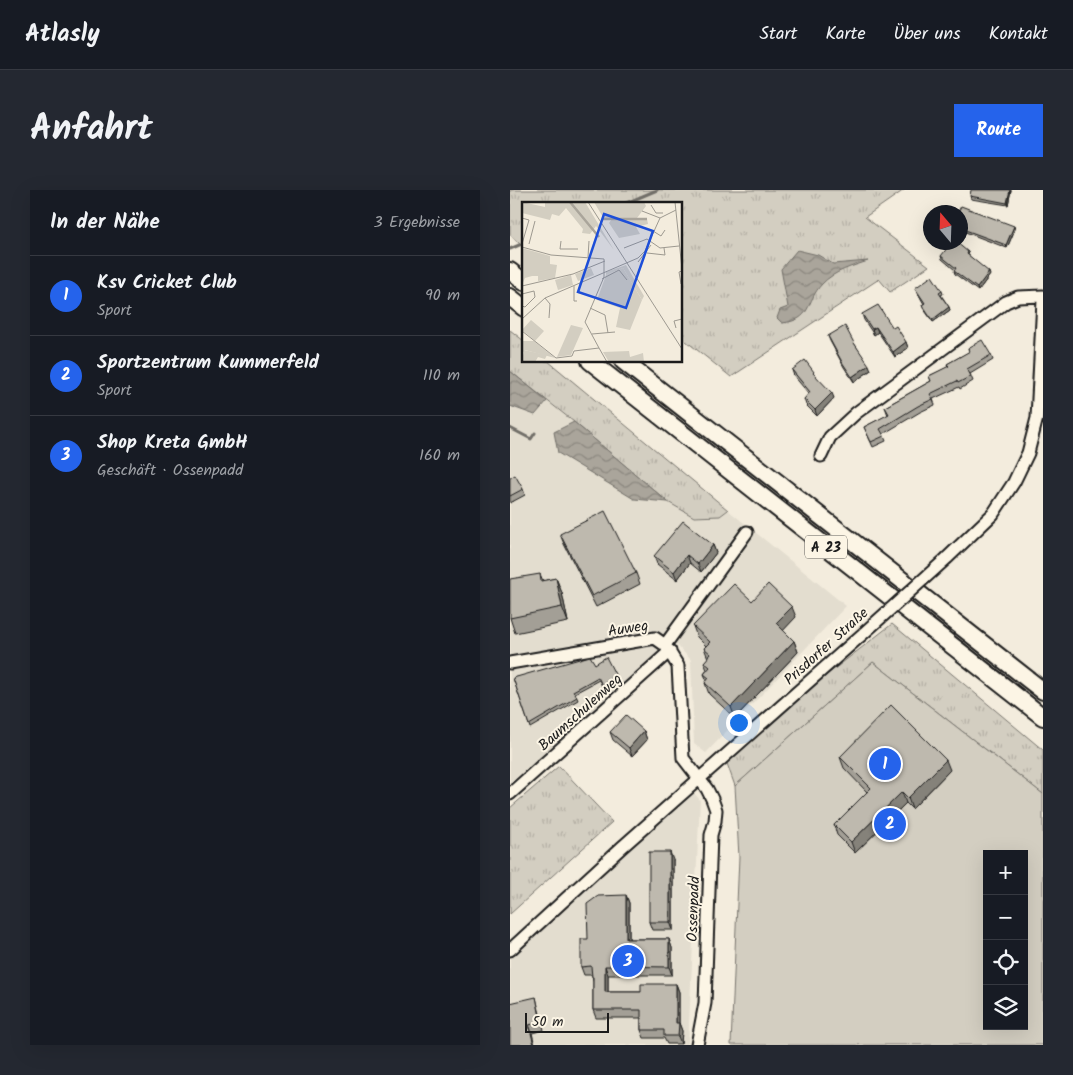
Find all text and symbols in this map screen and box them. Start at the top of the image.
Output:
text: Atlasly [25,15,100,54]
text: Start [759,20,797,49]
text: Karte [825,20,865,49]
text: Über uns [893,20,961,49]
text: Kontakt [989,20,1048,49]
text: Anfahrt [30,102,153,158]
button: Route [954,104,1043,157]
inset map [522,202,682,362]
north arrow [923,205,968,250]
text: In der Nähe [50,206,160,239]
text: 3 Ergebnisse [373,210,460,235]
text: Ksv Cricket Club [97,268,237,298]
text: 1 [64,283,68,308]
text: 90 m [425,283,460,308]
text: Sport [97,298,132,323]
text: Sportzentrum Kummerfeld [97,348,319,378]
text: 2 [61,363,71,388]
text: 110 m [423,363,460,388]
text: Sport [97,378,132,403]
text: Shop Kreta GmbH [97,428,248,458]
text: 3 [62,443,70,468]
text: 160 m [419,443,460,468]
text: Geschäft · Ossenpadd [97,458,243,483]
road number: A 23 [805,536,847,558]
street label: Prisdorfer Straße [779,602,875,691]
street label: Auweg [606,614,650,644]
street label: Baumschulenweg [533,668,628,757]
your location [726,710,752,736]
pin: 1 [869,745,901,783]
pin: 2 [874,805,906,843]
map controls [983,850,1028,1030]
button: + [983,850,1028,895]
street label: Ossenpadd [681,875,707,942]
button: − [983,895,1028,940]
button: locate [983,940,1028,985]
pin: 3 [612,942,644,980]
button: layers [983,985,1028,1030]
scale bar [525,1010,609,1033]
text: 50 m [532,1011,563,1033]

